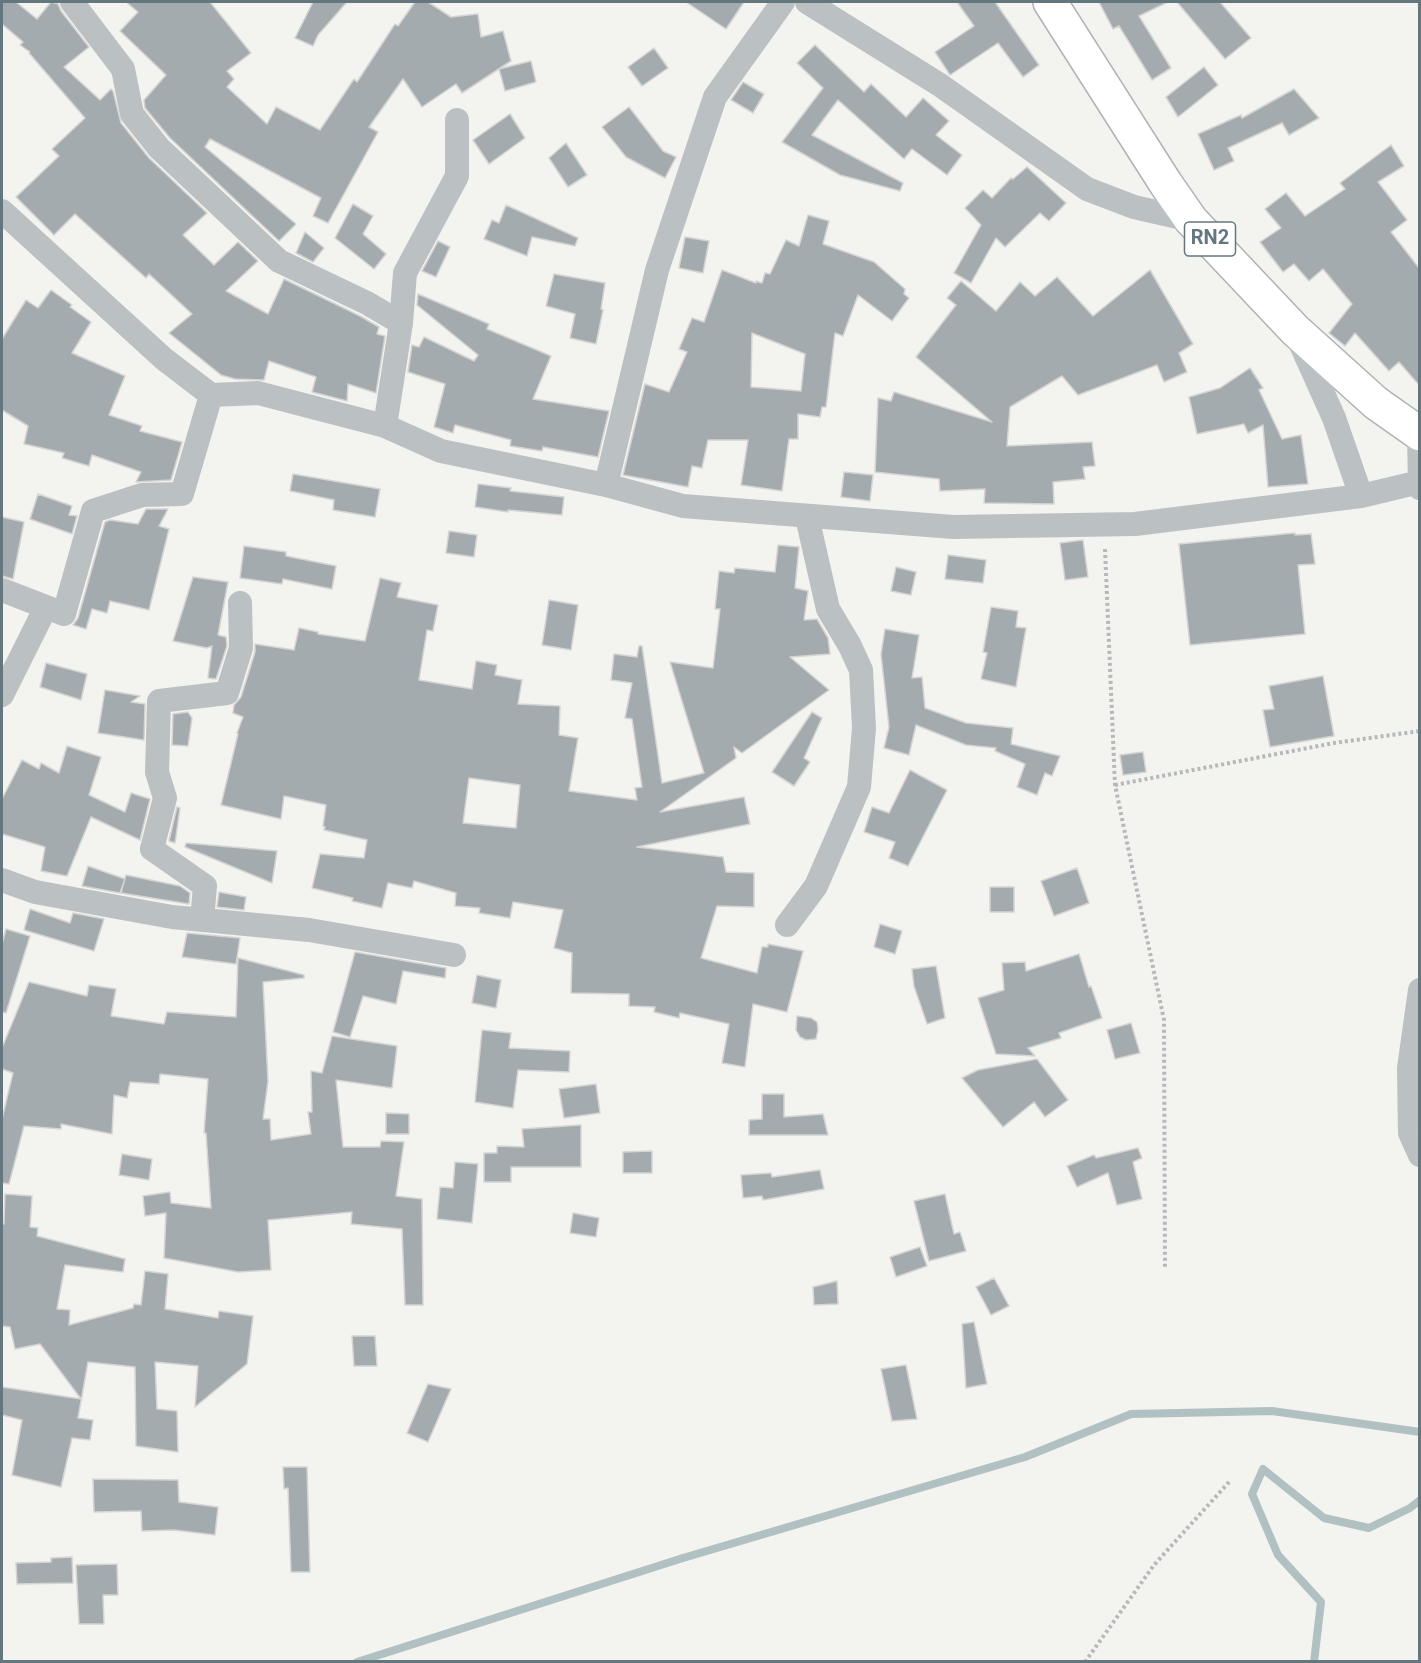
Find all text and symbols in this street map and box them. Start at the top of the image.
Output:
road number: RN2 [1184,222,1236,256]

